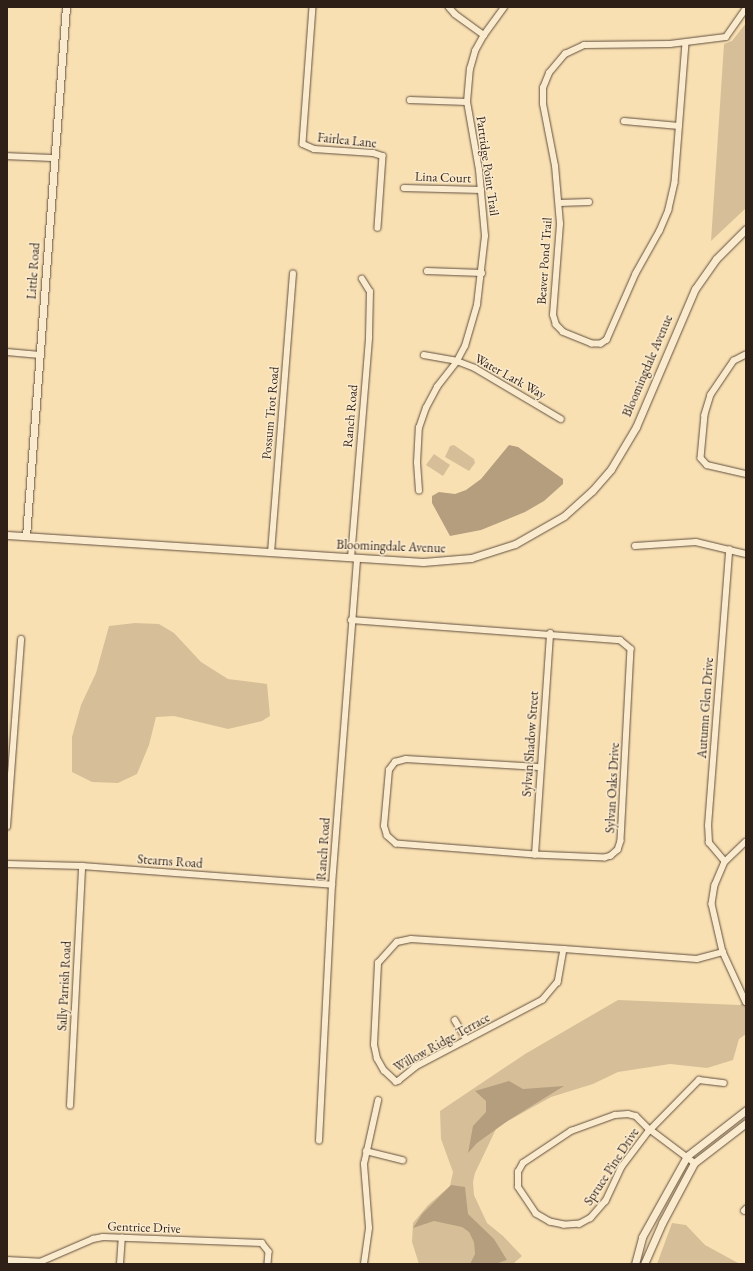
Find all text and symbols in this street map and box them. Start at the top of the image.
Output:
street label: Partridge Point Trail [472,115,502,217]
street label: Fairlea Lane [317,130,377,152]
street label: Lina Court [415,169,471,187]
street label: Beaver Pond Trail [534,217,556,305]
street label: Little Road [24,242,44,300]
street label: Bloomingdale Avenue [619,313,677,419]
street label: Water Lark Way [472,351,548,403]
street label: Possum Trot Road [259,366,283,460]
street label: Ranch Road [340,384,362,448]
street label: Bloomingdale Avenue [336,537,446,557]
street label: Autumn Glen Drive [695,657,717,759]
street label: Sylvan Shadow Street [520,691,542,797]
street label: Sylvan Oaks Drive [603,742,623,834]
street label: Ranch Road [314,817,334,881]
street label: Stearns Road [137,852,203,872]
street label: Sally Parrish Road [55,941,75,1031]
street label: Willow Ridge Terrace [391,1010,493,1076]
street label: Spruce Pine Drive [581,1125,643,1209]
street label: Gentrice Drive [107,1219,181,1237]

